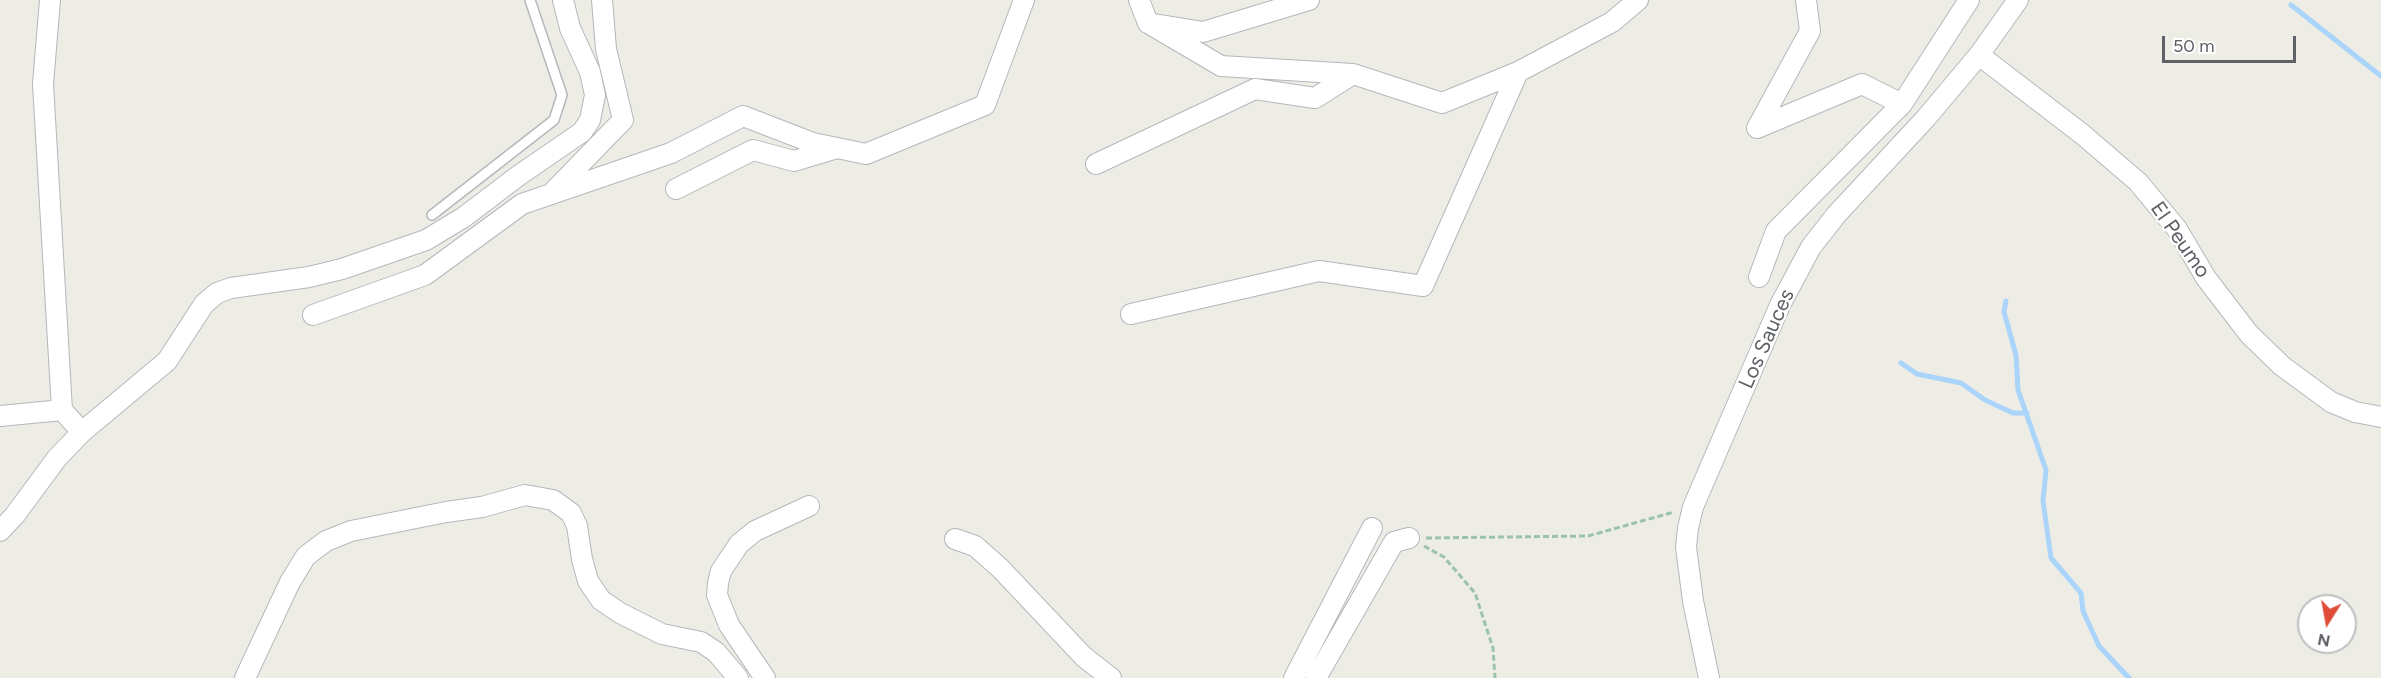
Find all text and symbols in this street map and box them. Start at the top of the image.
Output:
scale bar [2165,24,2298,62]
text: 50 m [2173,35,2215,57]
street label: El Peumo [2145,197,2215,283]
street label: Los Sauces [1734,285,1800,393]
north arrow [2297,594,2357,654]
text: N [2316,630,2332,651]

